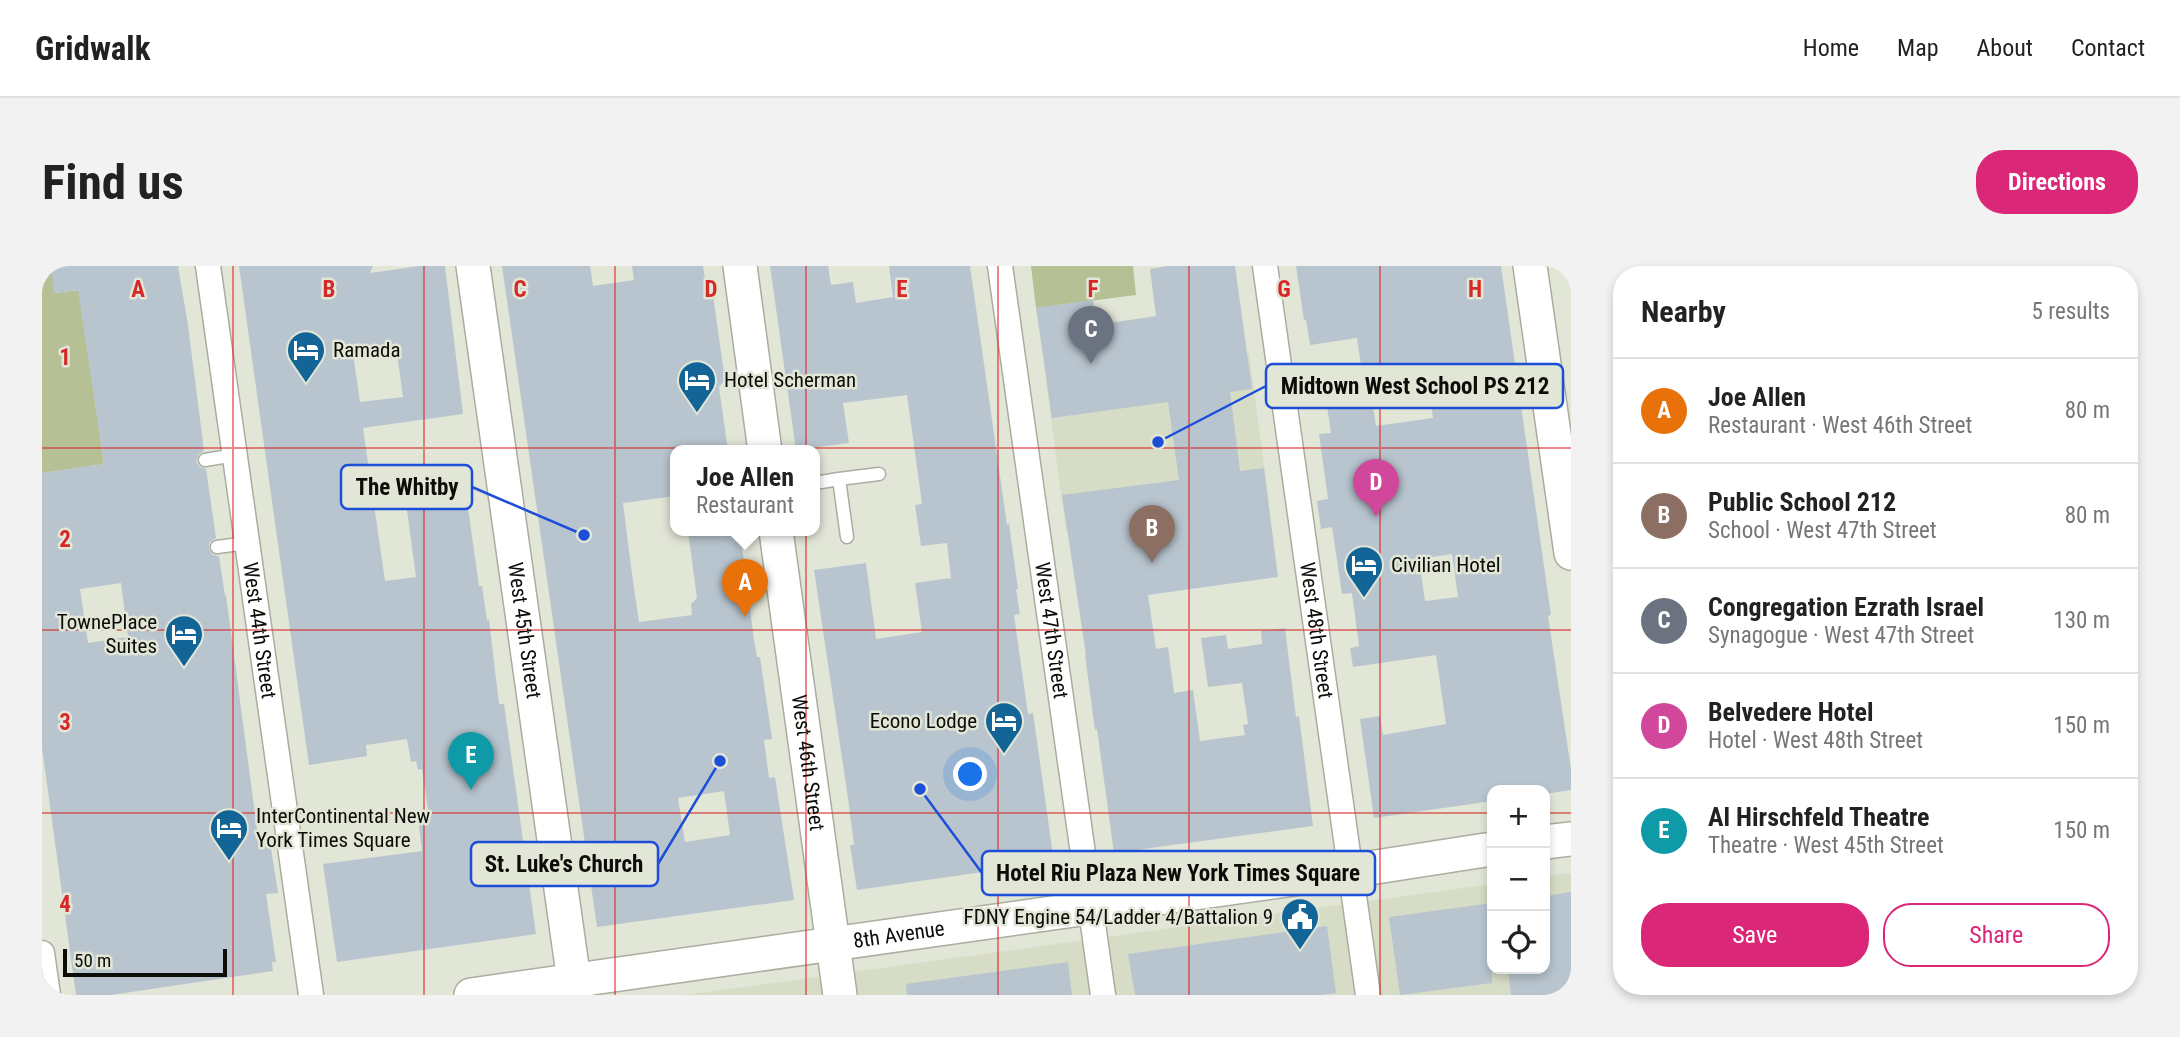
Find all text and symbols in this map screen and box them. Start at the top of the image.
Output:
text: Gridwalk [35,29,150,68]
text: Home [1803,34,1859,62]
text: Map [1897,34,1939,62]
text: About [1977,34,2033,62]
text: Contact [2071,34,2145,62]
button: Directions [1976,150,2138,214]
text: Find us [42,154,184,211]
text: A [131,276,145,303]
text: B [323,276,335,303]
text: C [513,276,527,303]
text: D [705,276,718,303]
text: E [896,276,908,303]
text: F [1088,276,1099,303]
text: G [1277,276,1291,303]
text: H [1468,276,1482,303]
text: Nearby [1641,294,1726,329]
text: 5 results [2032,298,2110,325]
pin: C [1068,306,1114,364]
hotel icon: Ramada [285,329,327,384]
place label: Ramada [333,338,401,362]
text: 1 [59,344,71,371]
hotel icon: Hotel Scherman [676,359,718,414]
callout: Midtown West School PS 212 [1266,364,1563,408]
place label: Hotel Scherman [724,368,856,392]
text: Midtown West School PS 212 [1281,373,1549,400]
text: Joe Allen [1708,382,1806,412]
text: A [1657,397,1671,424]
text: 80 m [2065,397,2110,424]
text: Restaurant · West 46th Street [1708,412,1972,439]
popup [670,445,820,536]
pin: D [1353,459,1399,517]
text: Joe Allen [696,462,794,492]
callout: The Whitby [341,465,472,509]
text: The Whitby [355,474,459,501]
text: Public School 212 [1708,487,1896,517]
text: Restaurant [696,492,794,519]
text: B [1658,502,1670,529]
text: 80 m [2065,502,2110,529]
pin: B [1129,505,1175,563]
text: School · West 47th Street [1708,517,1937,544]
text: 2 [59,526,71,553]
hotel icon: Civilian Hotel [1343,544,1385,599]
place label: Civilian Hotel [1391,553,1501,577]
pin: A [722,559,768,617]
street label: West 44th Street [238,561,281,700]
street label: West 45th Street [503,561,546,700]
street label: West 47th Street [1030,561,1073,700]
street label: West 48th Street [1295,561,1338,700]
text: Congregation Ezrath Israel [1708,592,1984,622]
text: C [1657,607,1671,634]
text: 130 m [2053,607,2110,634]
place label: TownePlace Suites [57,610,157,658]
hotel icon: TownePlace Suites [163,613,205,668]
text: Synagogue · West 47th Street [1708,622,1974,649]
street label: West 46th Street [787,693,829,832]
text: Belvedere Hotel [1708,697,1874,727]
hotel icon: Econo Lodge [983,700,1025,755]
text: 3 [59,709,71,736]
place label: Econo Lodge [870,709,977,733]
text: D [1658,712,1671,739]
text: 150 m [2053,712,2110,739]
text: Hotel · West 48th Street [1708,727,1923,754]
pin: E [448,732,494,790]
your location [953,757,987,791]
map controls [1487,785,1550,974]
button: + [1487,785,1550,848]
text: Al Hirschfeld Theatre [1708,802,1929,832]
place label: InterContinental New York Times Square [256,804,430,852]
hotel icon: InterContinental New York Times Square [208,807,250,862]
text: E [1658,817,1670,844]
text: 150 m [2053,817,2110,844]
text: Theatre · West 45th Street [1708,832,1944,859]
callout: St. Luke's Church [471,842,658,886]
button: − [1487,848,1550,911]
text: St. Luke's Church [485,851,643,878]
callout: Hotel Riu Plaza New York Times Square [982,851,1375,895]
text: Hotel Riu Plaza New York Times Square [996,860,1360,887]
text: 4 [59,891,71,918]
public building icon: FDNY Engine 54/Ladder 4/Battalion 9 [1279,896,1321,951]
button: Save [1641,903,1869,967]
button: Share [1883,903,2110,967]
place label: FDNY Engine 54/Ladder 4/Battalion 9 [964,905,1273,929]
button: locate [1487,911,1550,974]
street label: 8th Avenue [852,916,946,953]
scale bar [63,946,228,978]
text: 50 m [74,949,111,972]

